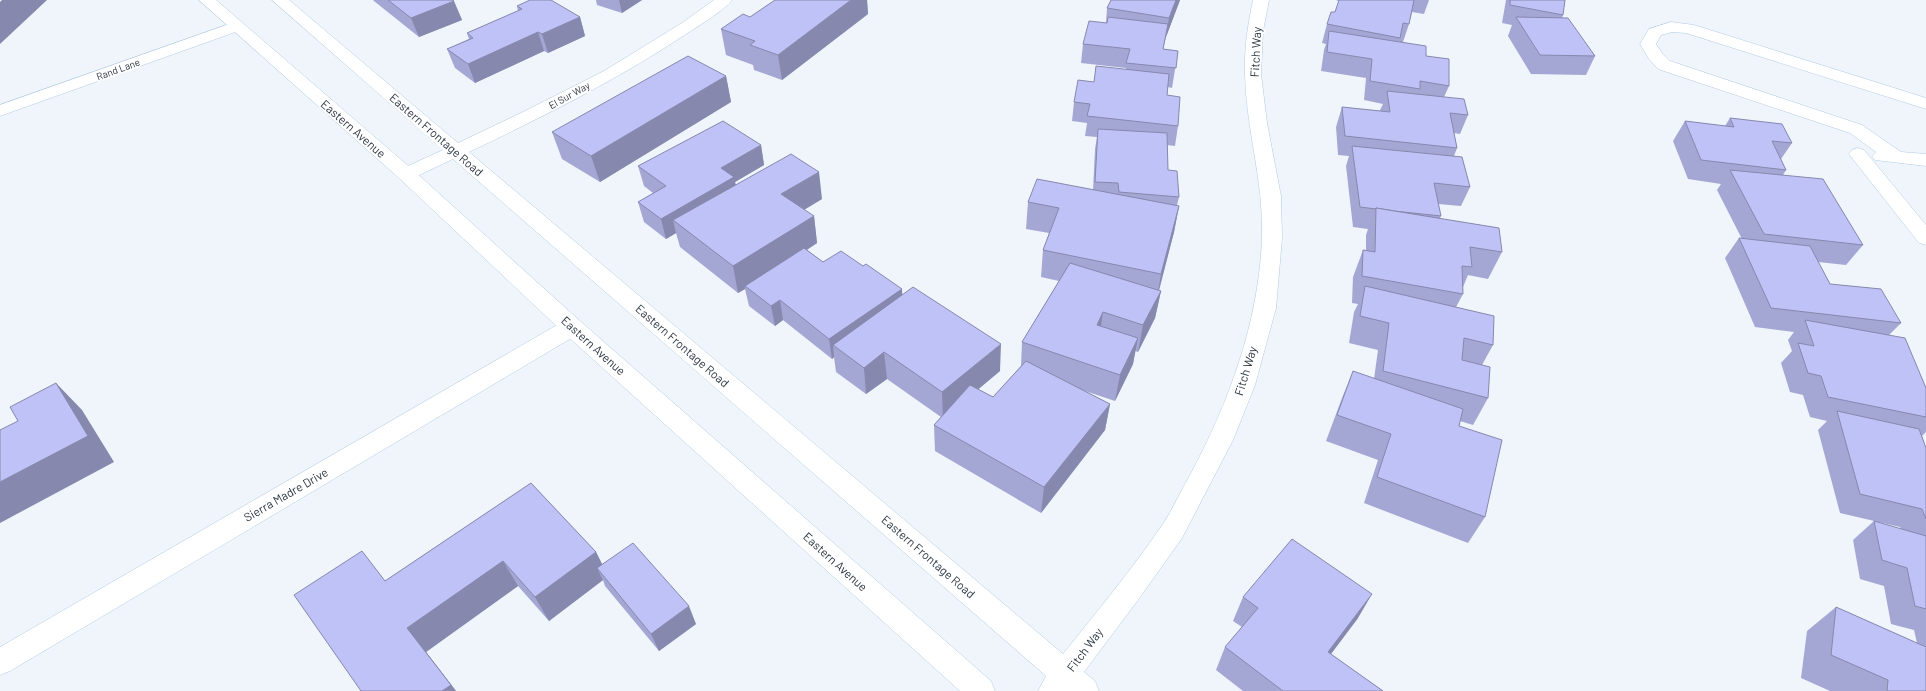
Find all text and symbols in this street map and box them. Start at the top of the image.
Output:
street label: Fitch Way [1247,26,1263,78]
street label: Rand Lane [95,56,141,82]
street label: El Sur Way [546,79,592,111]
street label: Eastern Frontage Road [387,90,486,179]
street label: Eastern Avenue [318,96,389,160]
street label: Eastern Frontage Road [633,301,732,390]
street label: Eastern Avenue [559,313,628,378]
street label: Fitch Way [1231,344,1259,397]
street label: Sierra Madre Drive [241,464,330,524]
street label: Eastern Frontage Road [879,512,978,601]
street label: Eastern Avenue [801,529,870,594]
street label: Fitch Way [1063,625,1105,674]

